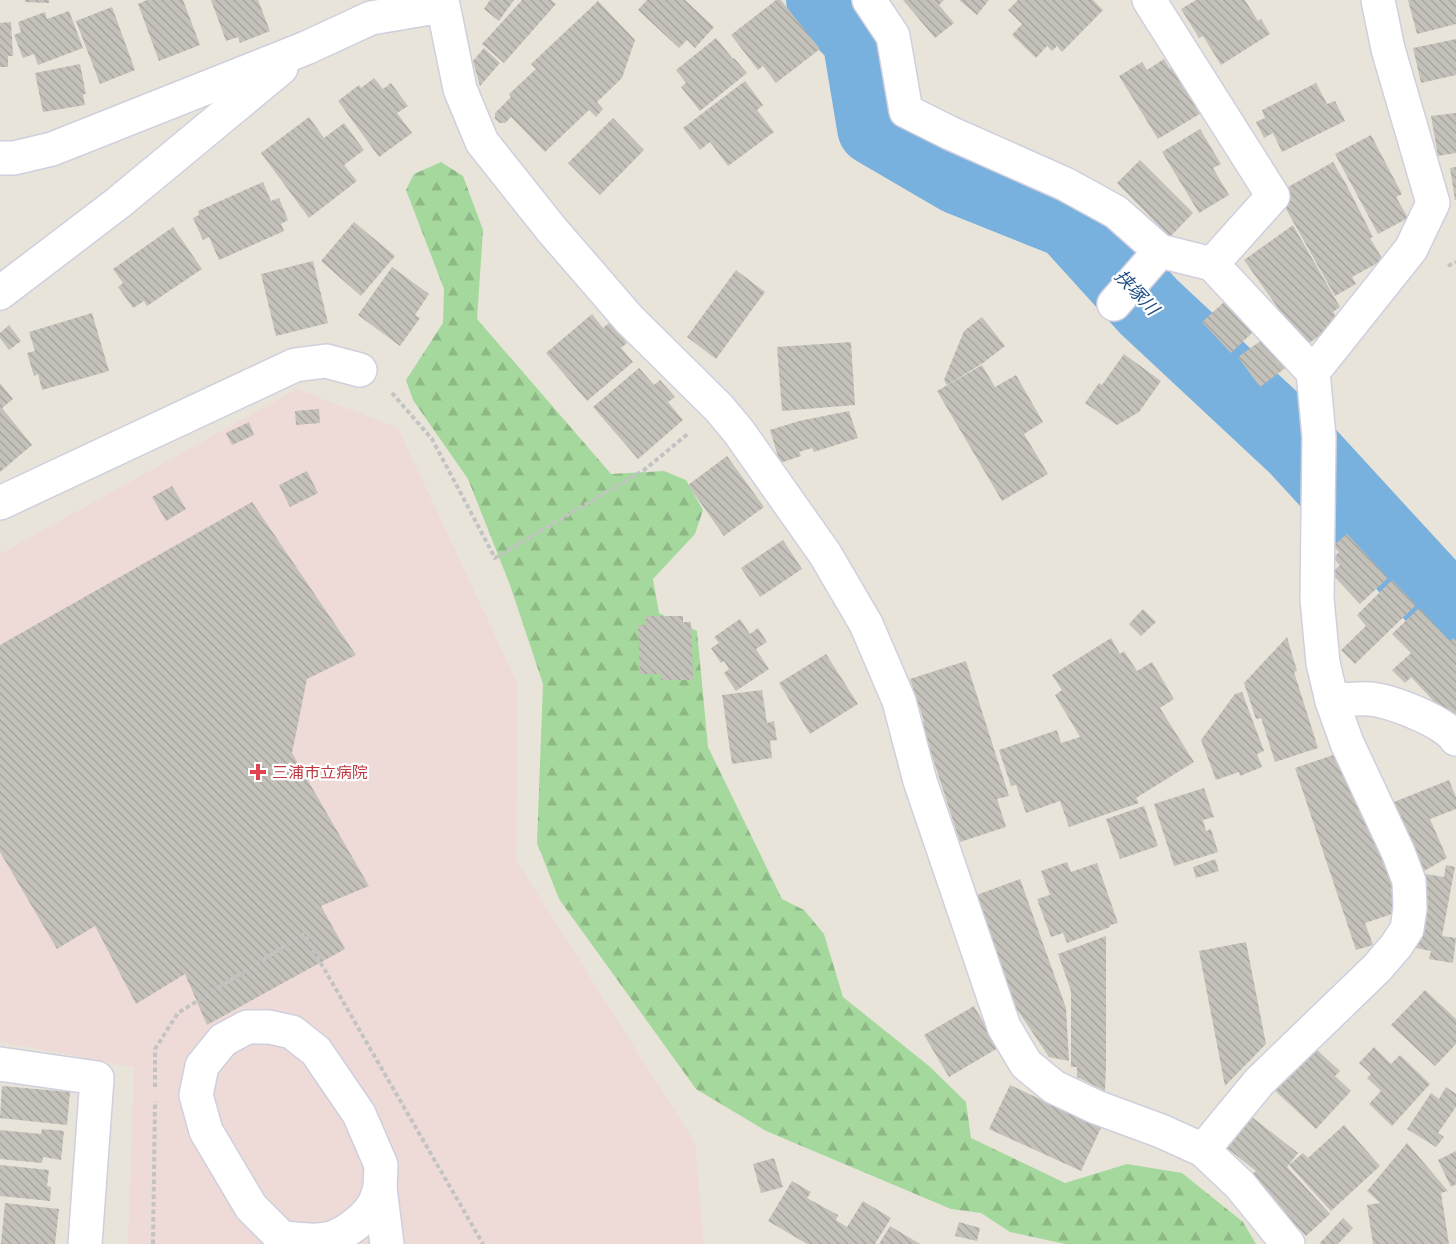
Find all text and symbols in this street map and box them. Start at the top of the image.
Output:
water label: 挟塚川 [1111,265,1164,320]
place label: 三浦市立病院 [272,762,368,782]
marker: 三浦市立病院 [249,763,267,781]

